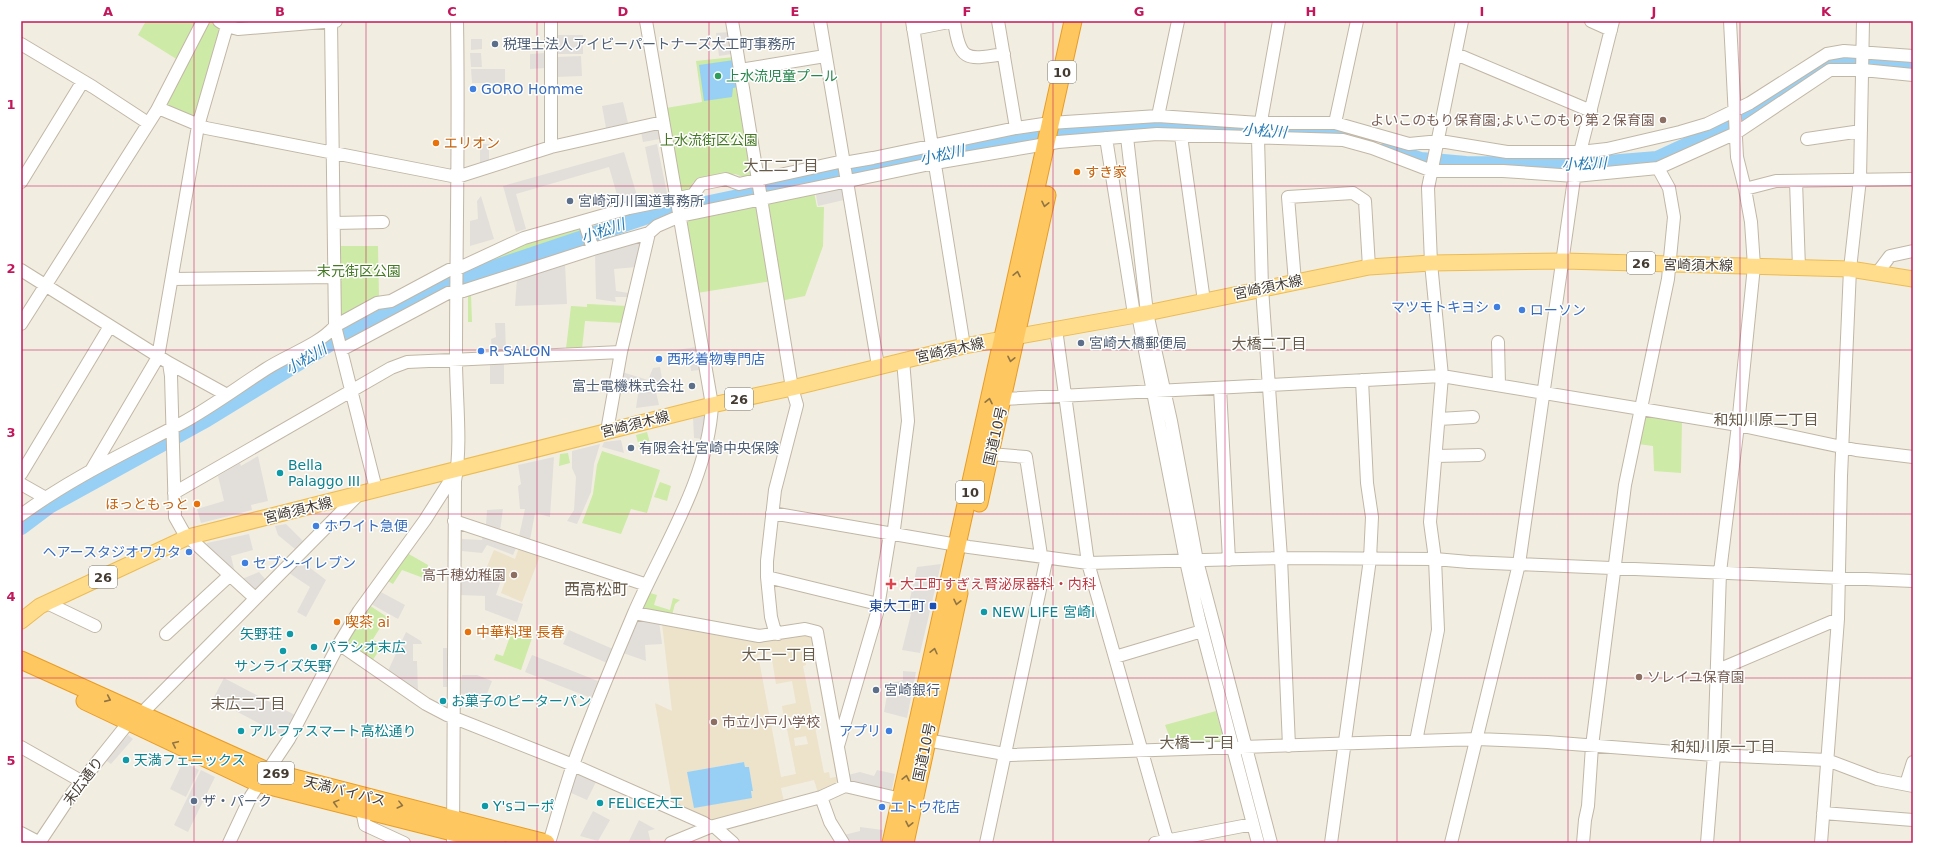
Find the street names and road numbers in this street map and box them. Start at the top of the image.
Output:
road number: 10 [1048,61,1076,83]
road number: 26 [1627,252,1655,274]
street label: 宮崎須木線 [1663,256,1733,274]
street label: 宮崎須木線 [1232,272,1304,302]
street label: 宮崎須木線 [914,334,986,366]
road number: 26 [725,388,753,410]
street label: 国道10号 [980,405,1010,467]
street label: 宮崎須木線 [599,408,671,440]
road number: 10 [956,481,984,503]
street label: 宮崎須木線 [262,494,334,526]
road number: 26 [89,566,117,588]
street label: 国道10号 [910,721,938,783]
street label: 末広通り [60,754,106,808]
road number: 269 [258,762,294,784]
street label: 天満バイパス [302,773,388,809]

